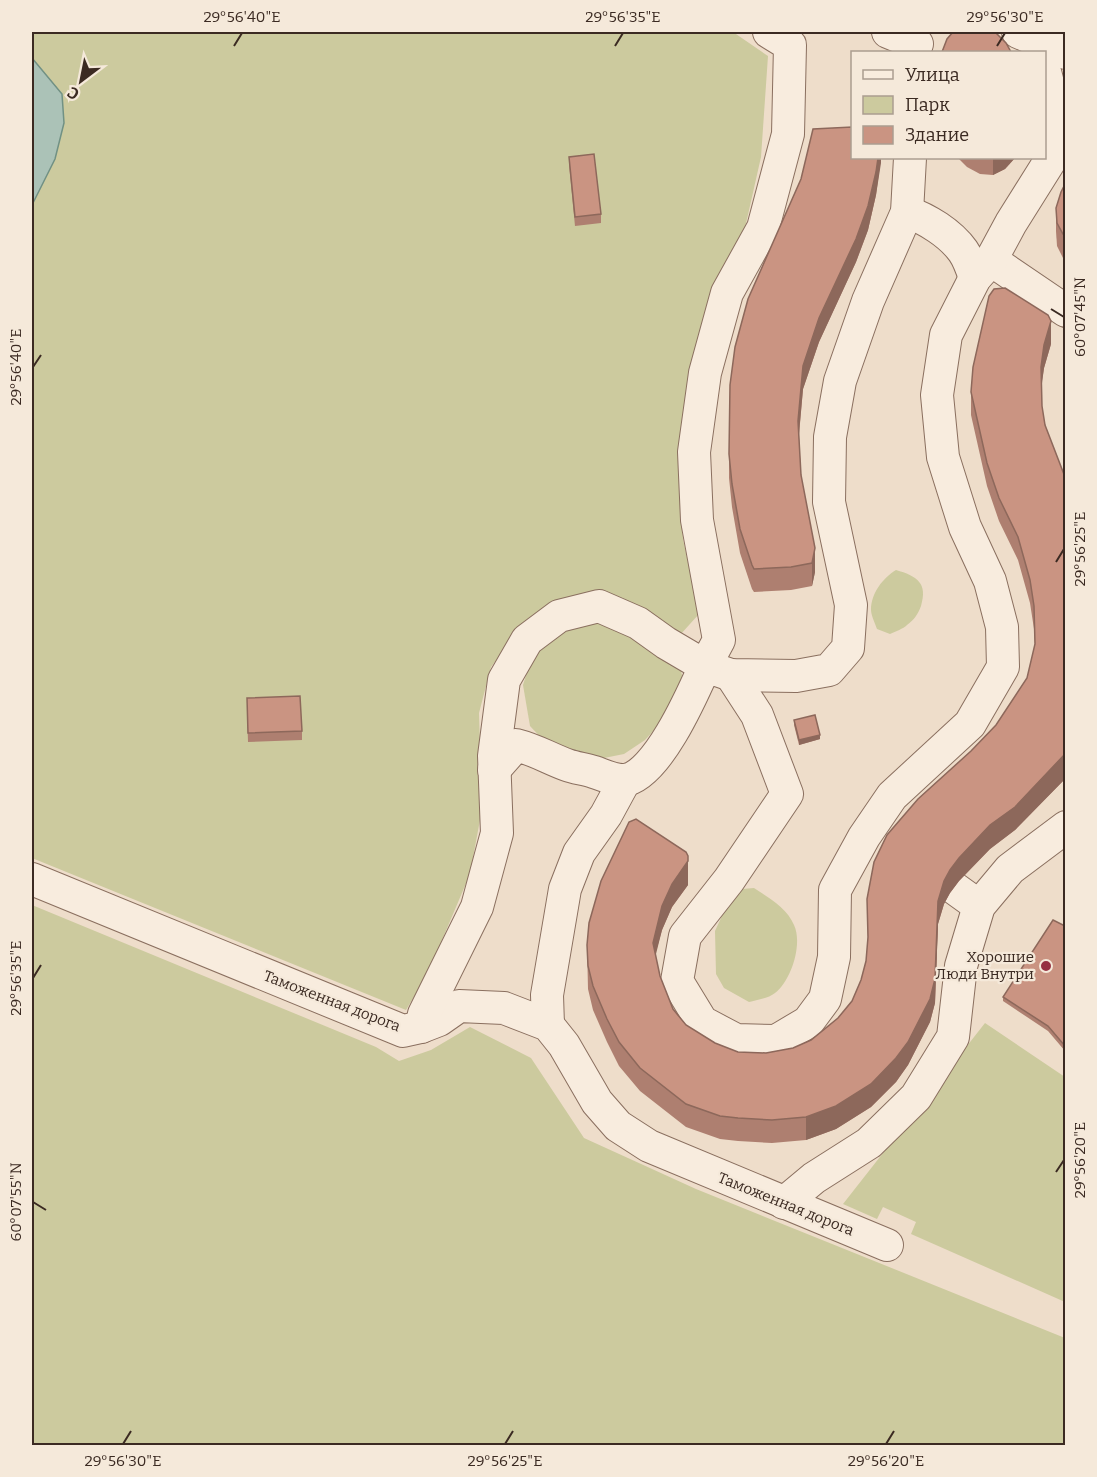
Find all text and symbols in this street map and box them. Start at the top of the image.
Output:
text: 29°56'40"E [203,8,281,26]
text: 29°56'35"E [585,8,661,26]
text: 29°56'30"E [967,8,1043,26]
north arrow [51,51,111,111]
legend [851,51,1046,159]
text: Улица [905,64,960,86]
text: С [64,83,83,104]
text: Парк [905,94,950,116]
text: Здание [905,124,969,146]
text: 60°07'45"N [1071,277,1089,357]
text: 29°56'40"E [7,328,25,406]
text: 29°56'25"E [1071,512,1089,586]
text: 29°56'35"E [7,940,25,1016]
place label: Хорошие Люди Внутри [936,948,1034,983]
marker: Хорошие Люди Внутри [1039,959,1053,973]
street label: Таможенная дорога [261,967,403,1035]
text: 29°56'20"E [1071,1122,1089,1198]
text: 60°07'55"N [7,1162,25,1242]
street label: Таможенная дорога [715,1168,857,1240]
text: 29°56'30"E [85,1452,161,1470]
text: 29°56'25"E [468,1452,542,1470]
text: 29°56'20"E [848,1452,924,1470]

